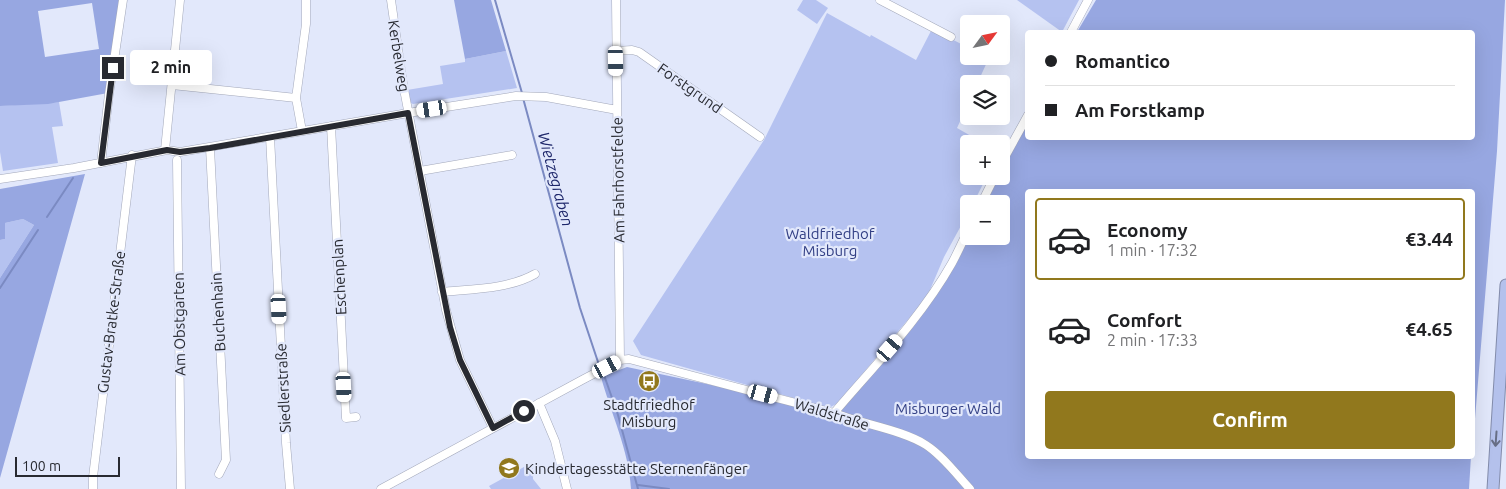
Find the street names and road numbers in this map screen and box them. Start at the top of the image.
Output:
street label: Kerbelweg [385,19,413,93]
street label: Forstgrund [654,60,726,116]
street label: Am Fahrhorstfelde [608,117,628,243]
street label: Eschenplan [329,238,349,316]
street label: Gustav-Bratke-Straße [94,250,128,394]
street label: Am Obstgarten [170,272,188,376]
street label: Buchenhain [207,272,229,352]
street label: Siedlerstraße [272,343,294,433]
street label: Waldstraße [793,395,871,433]

